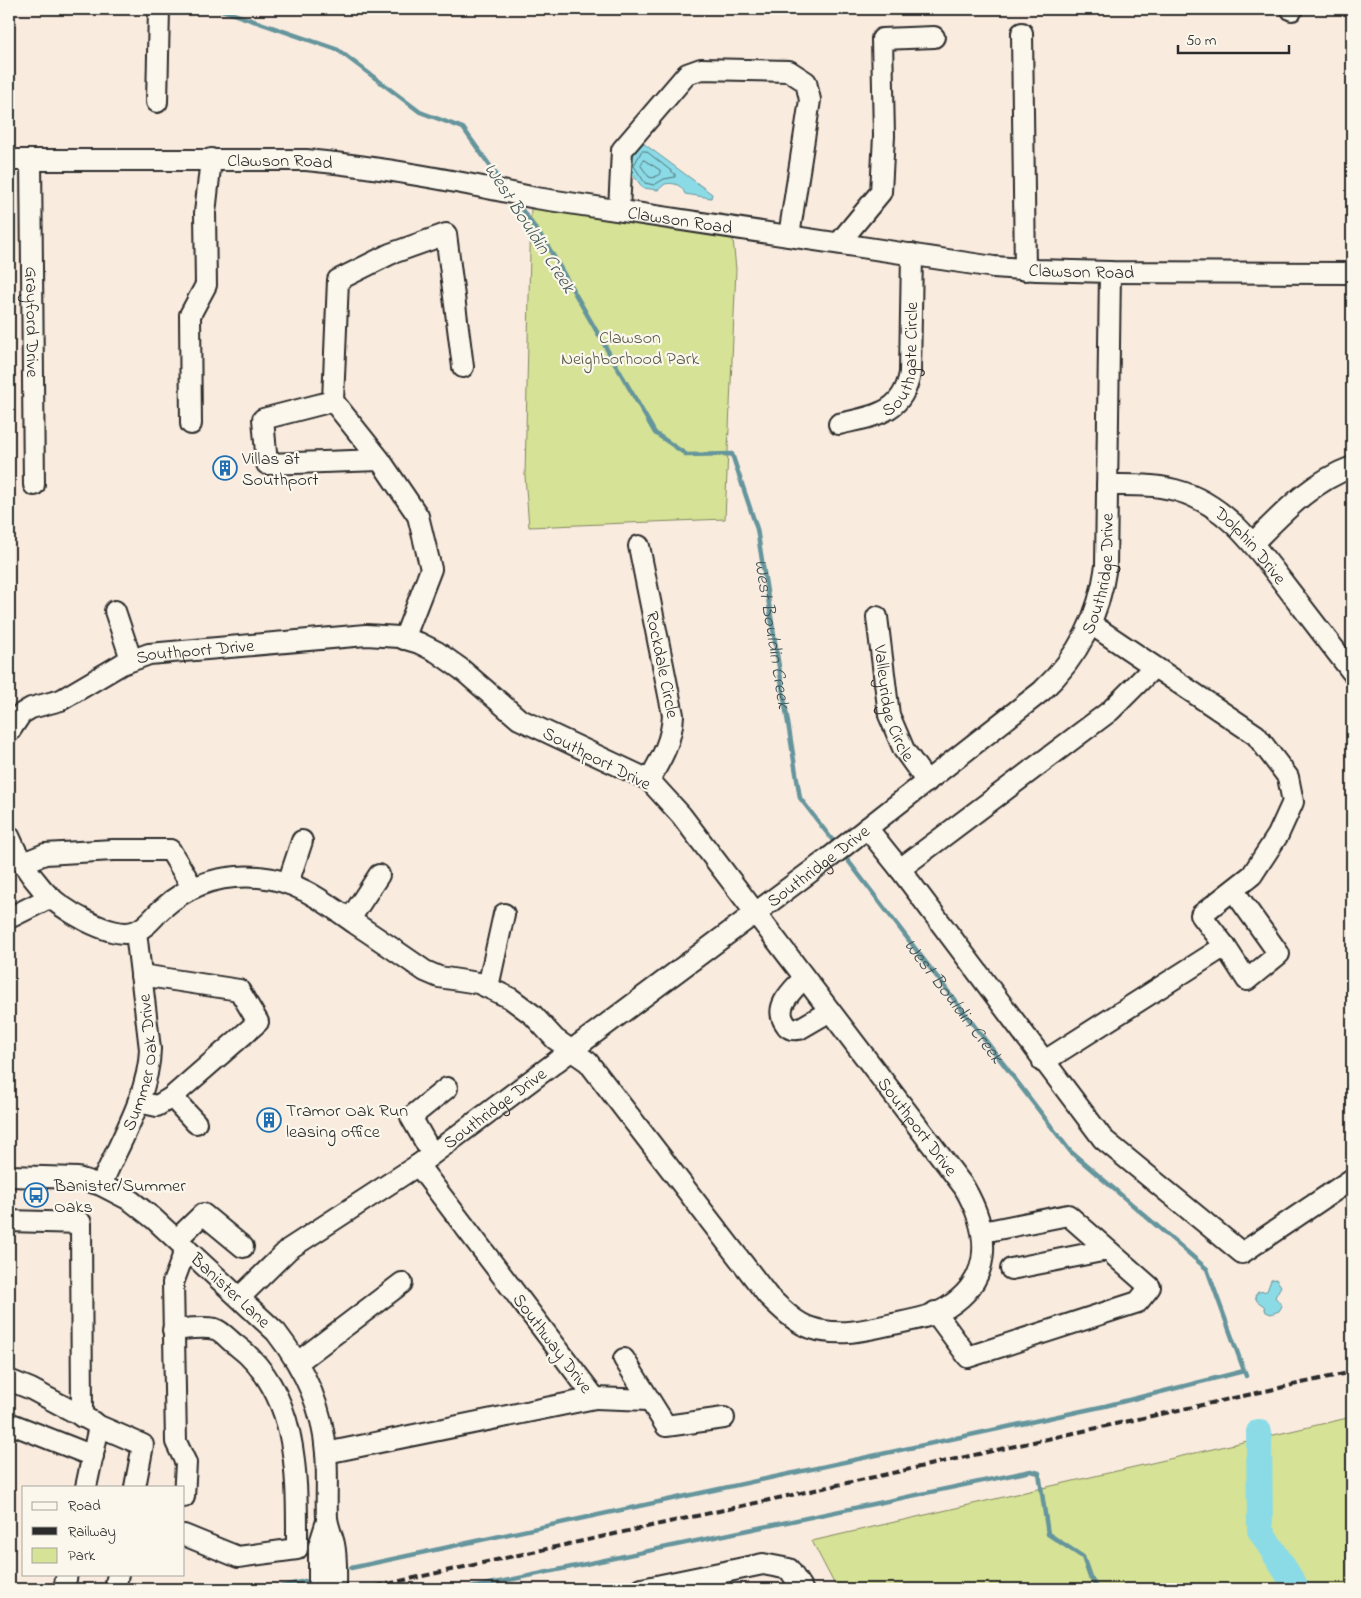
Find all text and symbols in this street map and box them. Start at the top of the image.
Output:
scale bar [1178,22,1290,54]
text: 50 m [1186,30,1217,52]
street label: Clawson Road [227,149,334,178]
water label: West Bouldin Creek [477,158,582,299]
street label: Clawson Road [626,201,734,242]
street label: Clawson Road [1028,259,1134,287]
street label: Grayford Drive [17,266,44,379]
street label: Southgate Circle [877,301,926,425]
park label: Clawson Neighborhood Park [561,326,699,374]
place label: Villas at Southport [241,447,319,494]
building icon: Villas at Southport [212,455,238,481]
street label: Dolphin Drive [1207,501,1292,592]
street label: Southridge Drive [1076,512,1122,639]
water label: West Bouldin Creek [746,558,797,711]
street label: Rockdale Circle [637,609,685,722]
street label: Southport Drive [133,634,256,673]
street label: Valleyridge Circle [865,643,920,769]
street label: Southport Drive [537,721,656,799]
street label: Southridge Drive [762,819,877,915]
water label: West Bouldin Creek [896,934,1010,1070]
street label: Summer Oak Drive [117,991,165,1136]
street label: Southridge Drive [439,1062,554,1157]
street label: Southport Drive [870,1072,963,1183]
place label: Tramor Oak Run leasing office [286,1099,408,1147]
building icon: Tramor Oak Run leasing office [256,1107,282,1133]
place label: Banister/Summer Oaks [53,1174,186,1221]
bus stop icon: Banister/Summer Oaks [23,1182,49,1208]
street label: Banister Lane [183,1247,276,1336]
street label: Southway Drive [505,1289,598,1400]
legend [22,1486,185,1576]
text: Road [68,1495,101,1517]
text: Railway [68,1521,116,1544]
text: Park [68,1545,96,1567]

